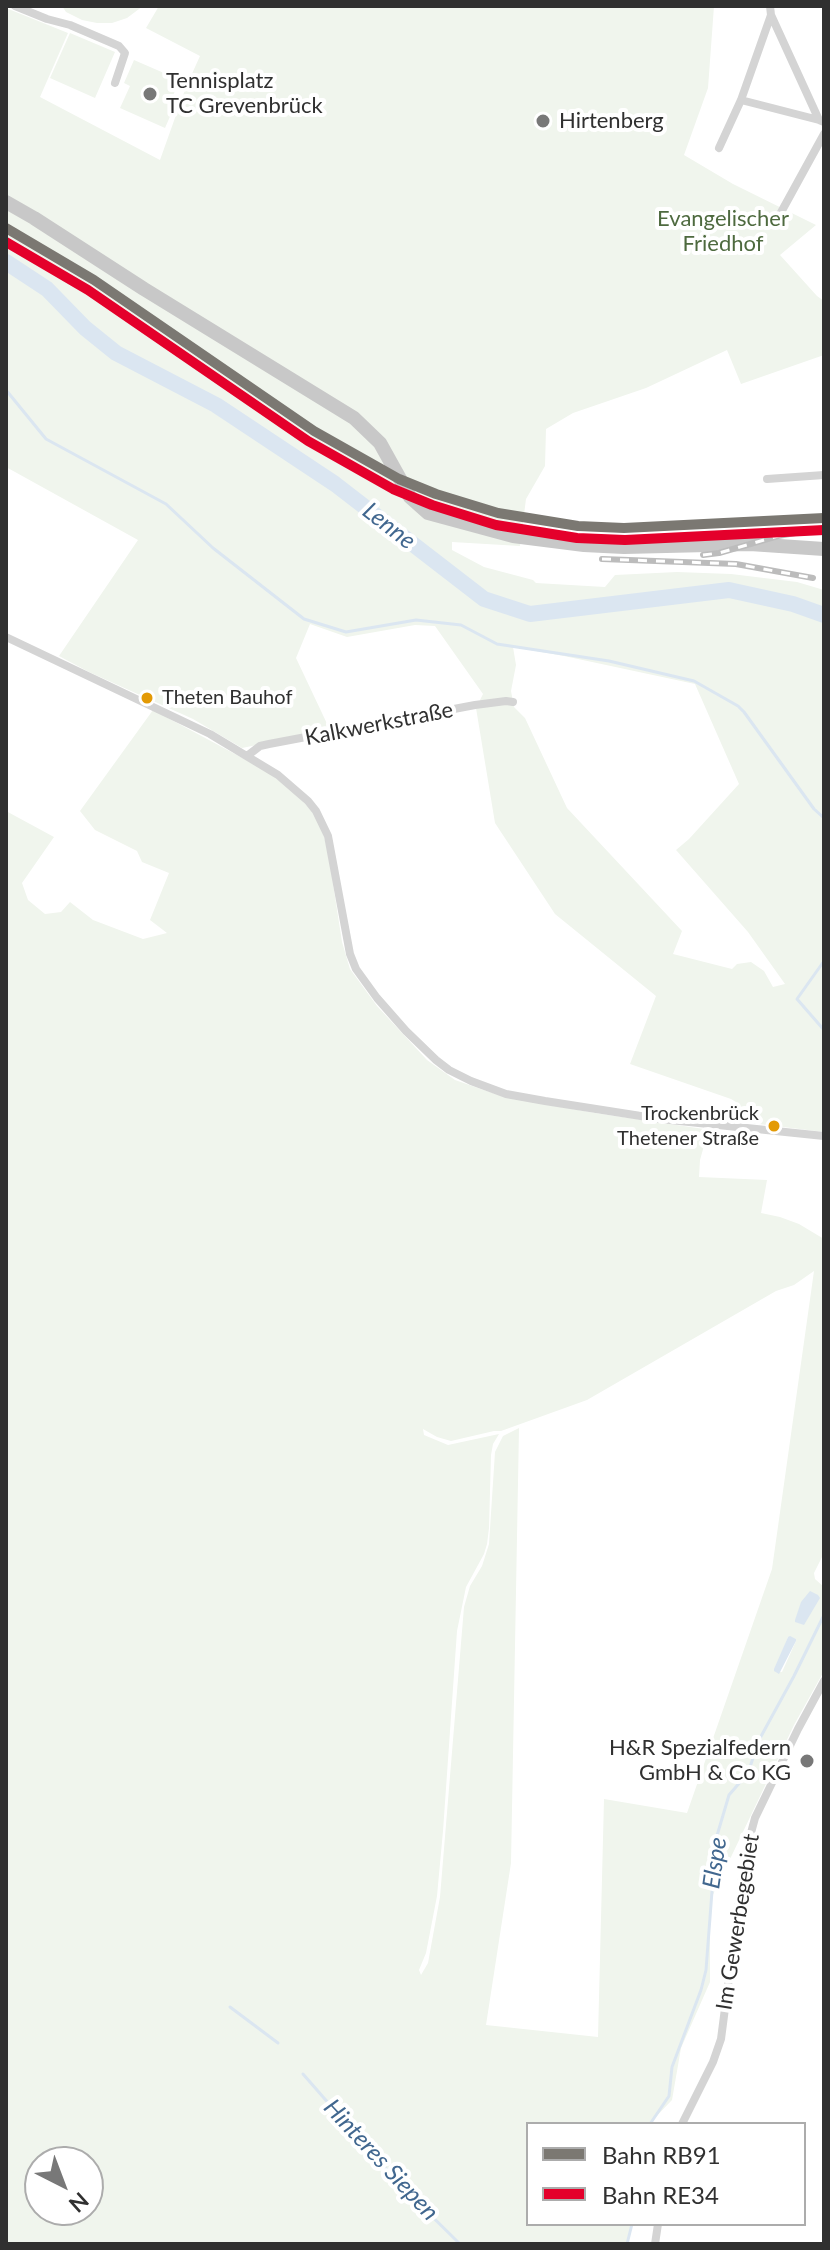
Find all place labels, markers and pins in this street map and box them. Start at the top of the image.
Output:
place label: Tennisplatz TC Grevenbrück [166,68,323,120]
marker: Tennisplatz TC Grevenbrück [141,85,159,103]
place label: Hirtenberg [559,108,664,134]
marker: Hirtenberg [534,112,552,130]
place label: Theten Bauhof [162,686,292,710]
marker: Theten Bauhof [139,690,155,706]
place label: Trockenbrück Thetener Straße [617,1102,759,1149]
marker: Trockenbrück Thetener Straße [766,1118,782,1134]
place label: H&R Spezialfedern GmbH & Co KG [609,1735,791,1786]
marker: H&R Spezialfedern GmbH & Co KG [798,1752,816,1770]

